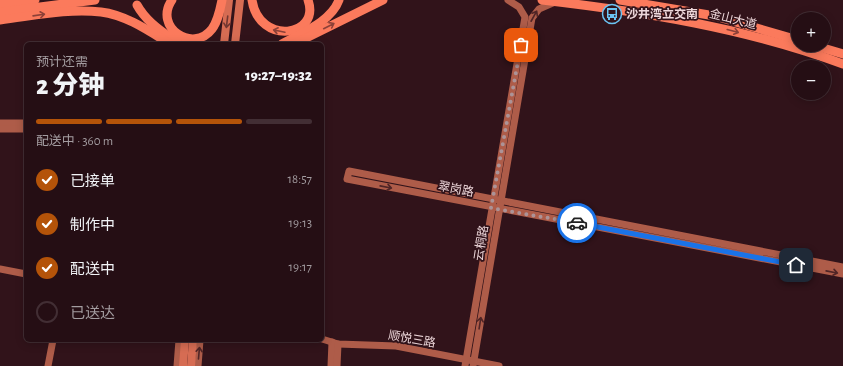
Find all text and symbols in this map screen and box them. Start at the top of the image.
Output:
bus stop icon: 沙井湾立交南 [601,3,623,25]
street label: 金山大道 [708,6,758,31]
place label: 沙井湾立交南 [626,7,698,20]
one-way arrow [531,10,539,22]
one-way arrow [32,11,45,19]
map controls [791,12,831,100]
button: + [791,12,831,52]
one-way arrow [223,15,231,28]
one-way arrow [322,22,334,29]
one-way arrow [272,26,285,34]
pin [504,28,538,62]
one-way arrow [726,28,739,35]
icon: bag [510,34,532,56]
text: 预计还需 [36,56,88,69]
button: − [791,60,831,100]
text: 19:27–19:32 [245,68,312,83]
text: 2 分钟 [36,73,104,99]
text: 配送中 · 360 m [36,135,113,148]
icon: check [36,169,58,191]
text: 18:57 [288,173,312,186]
text: 已接单 [70,174,115,189]
street label: 翠岗路 [437,179,475,198]
one-way arrow [379,183,392,191]
courier [557,203,597,243]
icon: car [566,212,588,234]
icon: check [36,213,58,235]
text: 19:13 [289,217,312,230]
text: 制作中 [70,218,115,233]
street label: 云桐路 [471,224,490,262]
pin [779,248,813,282]
icon: home [785,254,807,276]
icon: check [36,257,58,279]
text: 19:17 [289,261,312,274]
text: 配送中 [70,262,115,277]
one-way arrow [825,268,838,276]
text: 已送达 [70,306,115,321]
one-way arrow [476,317,484,330]
street label: 顺悦三路 [387,328,437,349]
one-way arrow [195,347,202,360]

